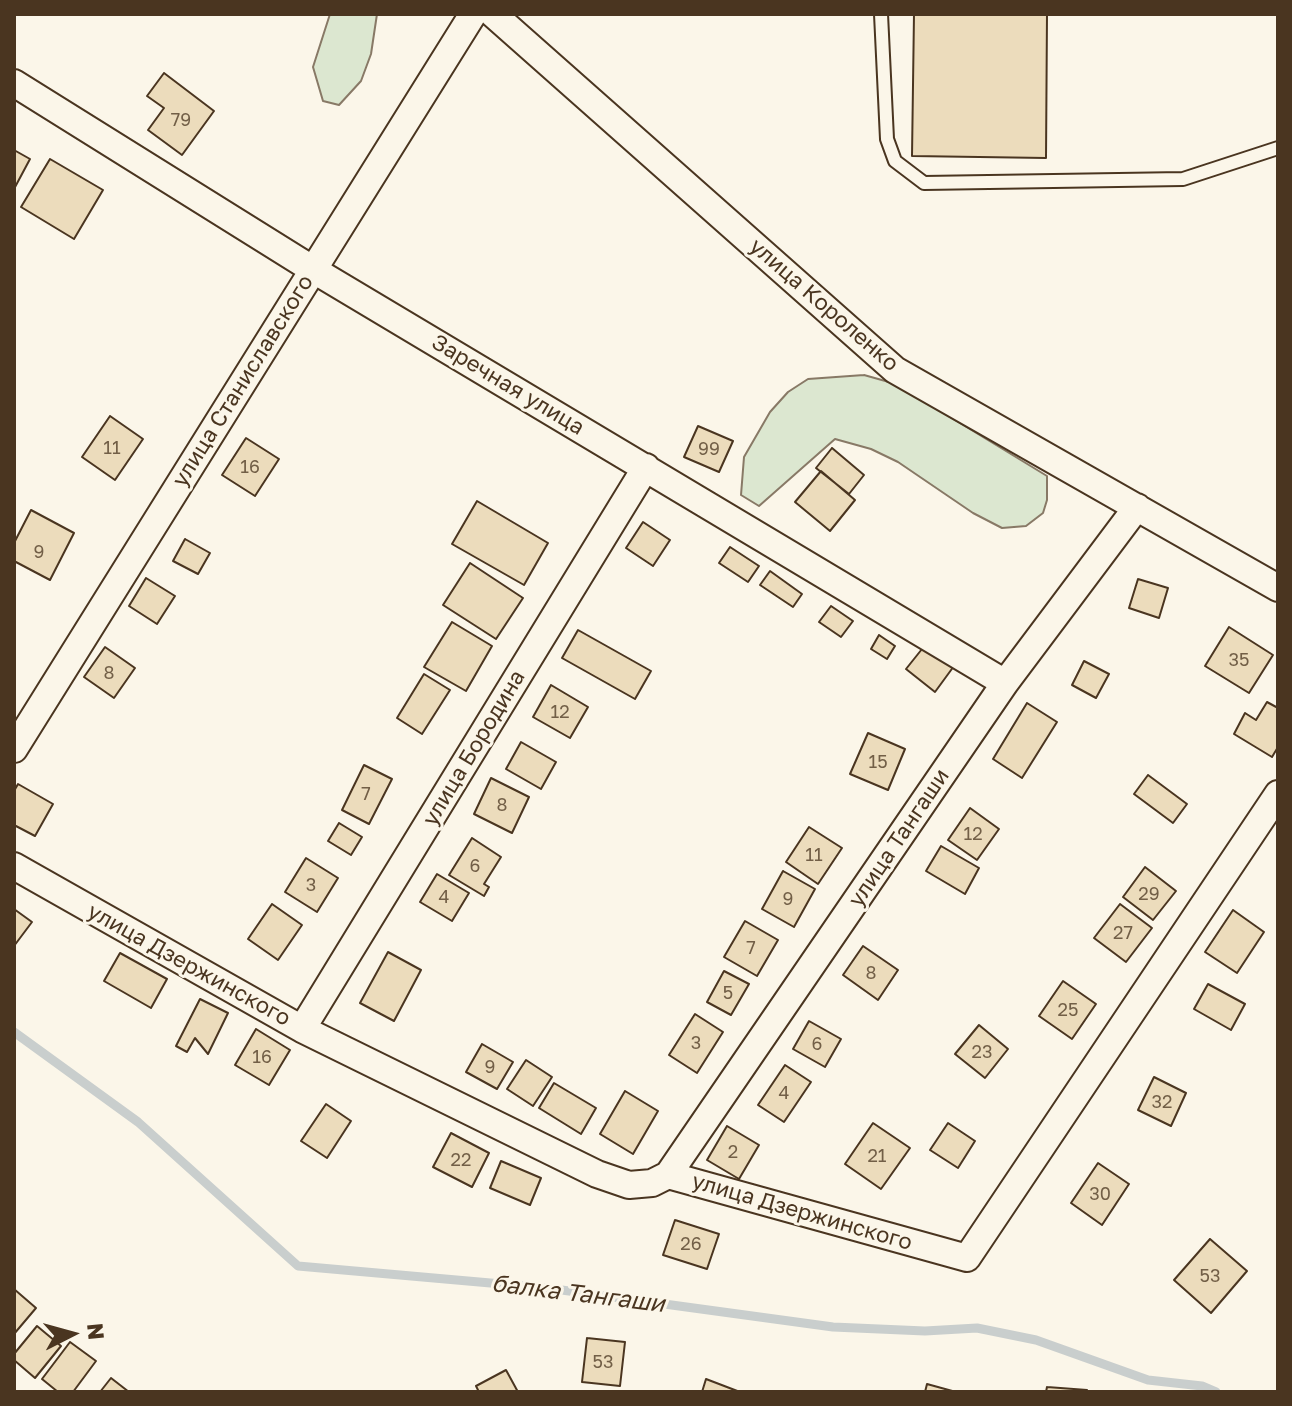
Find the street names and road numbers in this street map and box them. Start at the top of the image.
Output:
street label: улица Короленко [744,233,904,377]
street label: улица Станиславского [167,270,319,492]
street label: Заречная улица [427,329,589,441]
street label: улица Бородина [417,665,531,831]
street label: улица Тангаши [843,764,955,912]
street label: улица Дзержинского [83,898,295,1032]
street label: улица Дзержинского [689,1168,915,1256]

